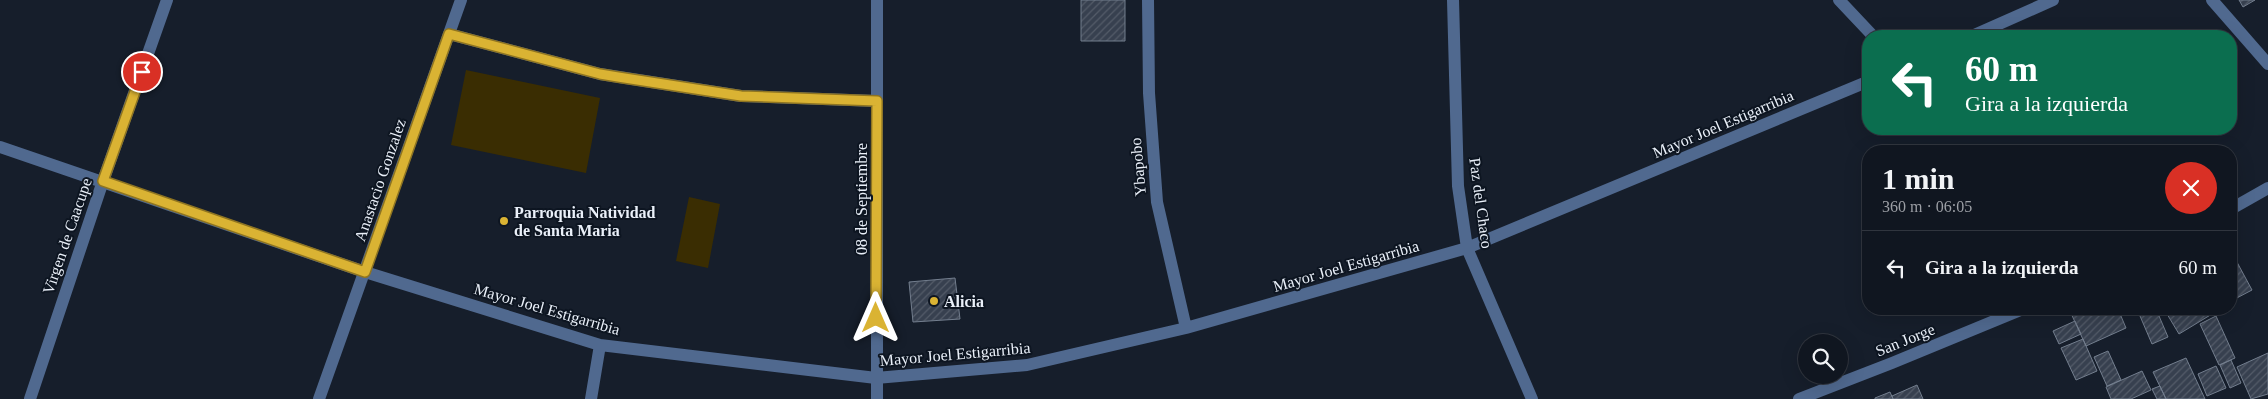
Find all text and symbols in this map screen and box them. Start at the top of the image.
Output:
icon: left [1882,50,1947,115]
text: 60 m [1965,50,2038,89]
pin [121,51,163,93]
icon: arrive [128,58,156,86]
street label: Mayor Joel Estigarribia [1650,87,1796,162]
text: Gira a la izquierda [1965,91,2128,116]
street label: Anastacio Gonzalez [351,117,409,243]
street label: Ybapobo [1127,137,1150,197]
street label: 08 de Septiembre [853,143,871,255]
street label: Paz del Chaco [1466,156,1496,250]
text: 1 min [1882,162,1955,195]
button: close [2165,162,2217,214]
street label: Virgen de Caacupe [39,176,96,296]
text: 360 m · 06:05 [1882,198,1972,215]
place label: Parroquia Natividad de Santa Maria [514,204,656,239]
marker: Parroquia Natividad de Santa Maria [498,215,510,227]
street label: Mayor Joel Estigarribia [1271,237,1421,296]
icon: left [1882,254,1910,282]
text: Gira a la izquierda [1925,257,2079,278]
text: 60 m [2178,257,2217,278]
street label: Mayor Joel Estigarribia [472,280,622,339]
position arrow [849,291,901,343]
place label: Alicia [944,293,984,310]
marker: Alicia [928,295,940,307]
street label: San Jorge [1873,320,1937,360]
map controls [1798,334,1848,384]
button: search [1798,334,1848,384]
street label: Mayor Joel Estigarribia [879,339,1031,370]

